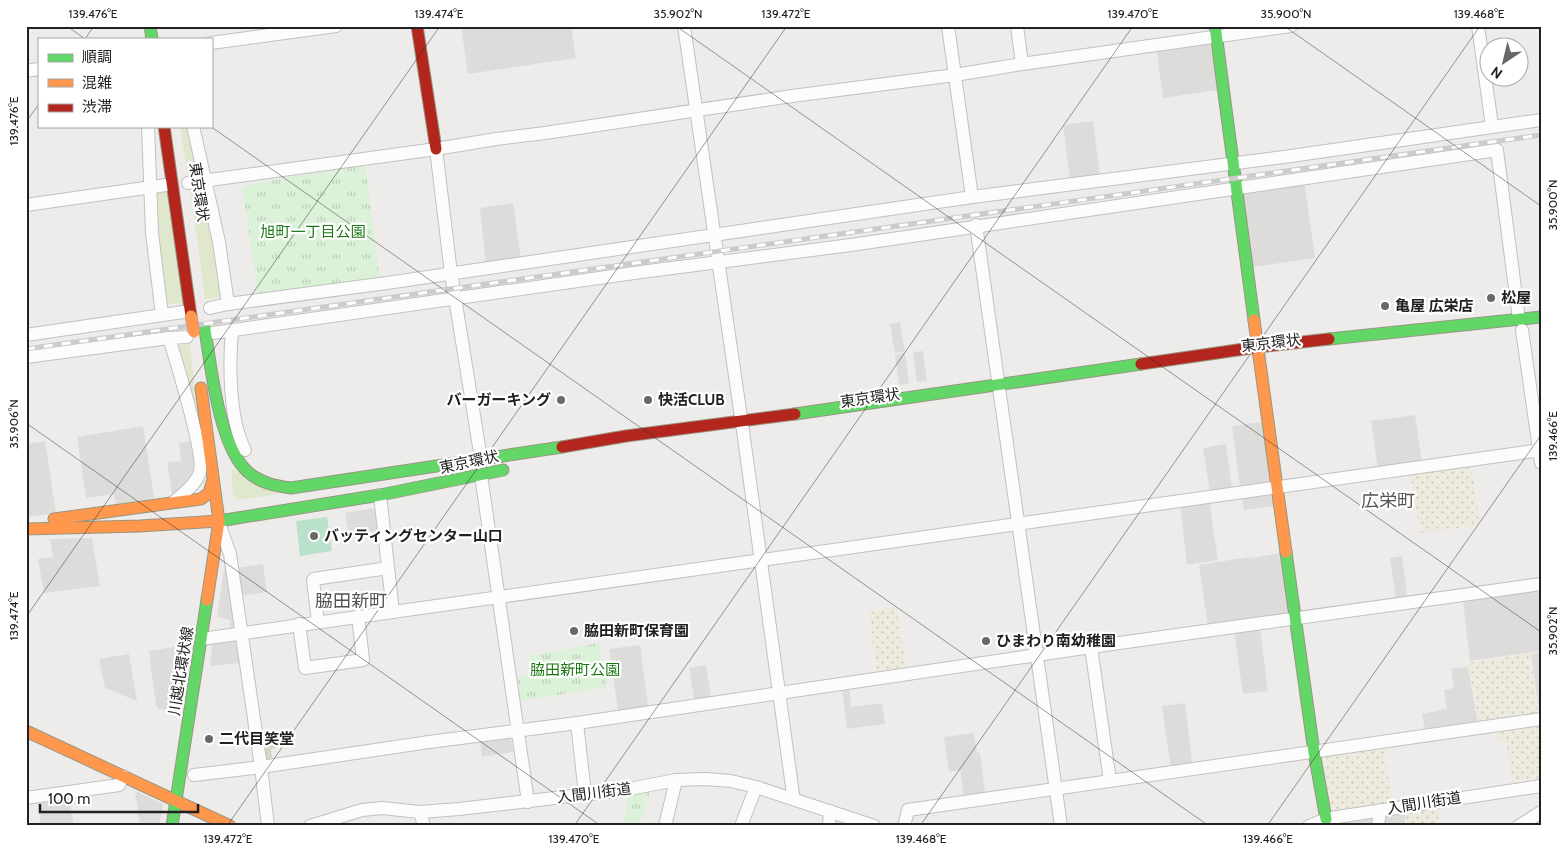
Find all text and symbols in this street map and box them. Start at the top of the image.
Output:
text: 139.476°E [69,6,118,21]
text: 139.474°E [415,6,464,21]
text: 35.902°N [654,6,702,21]
text: 139.472°E [762,6,811,21]
text: 139.470°E [1108,6,1159,21]
text: 35.900°N [1261,6,1312,21]
text: 139.468°E [1454,6,1505,21]
legend [38,38,212,128]
north arrow [1480,38,1530,88]
text: 順調 [82,48,112,66]
text: N [1487,62,1506,83]
text: 混雑 [82,74,112,92]
text: 139.476°E [6,96,21,145]
text: 渋滞 [82,98,112,116]
street label: 東京環状 [186,161,212,223]
text: 35.900°N [1545,180,1560,231]
park label: 旭町一丁目公園 [260,223,366,241]
place label: 松屋 [1501,289,1531,307]
marker: 松屋 [1485,292,1497,304]
place label: 亀屋 広栄店 [1395,297,1473,315]
marker: 亀屋 広栄店 [1379,300,1391,312]
street label: 東京環状 [1240,330,1302,356]
street label: 東京環状 [839,385,901,411]
place label: バーガーキング [446,391,551,409]
place label: 快活CLUB [658,391,725,409]
marker: バーガーキング [555,394,567,406]
marker: 快活CLUB [642,394,654,406]
text: 35.906°N [6,399,21,449]
text: 139.466°E [1545,411,1560,461]
street label: 東京環状 [438,447,500,477]
district label: 広栄町 [1361,490,1415,512]
place label: バッティングセンター山口 [324,527,503,545]
marker: バッティングセンター山口 [308,530,320,542]
district label: 脇田新町 [315,590,387,612]
text: 139.474°E [6,591,21,640]
text: 35.902°N [1545,607,1560,655]
place label: 脇田新町保育園 [584,622,689,640]
street label: 川越北環状線 [165,625,197,717]
marker: 脇田新町保育園 [568,625,580,637]
place label: ひまわり南幼稚園 [996,632,1116,650]
marker: ひまわり南幼稚園 [980,635,992,647]
park label: 脇田新町公園 [530,661,620,679]
place label: 二代目笑堂 [219,730,294,748]
marker: 二代目笑堂 [203,733,215,745]
street label: 入間川街道 [556,779,632,807]
scale bar [40,782,198,814]
street label: 入間川街道 [1386,788,1462,818]
text: 100 m [48,790,90,808]
text: 139.472°E [204,831,253,846]
text: 139.470°E [549,831,600,846]
text: 139.468°E [896,831,947,846]
text: 139.466°E [1243,831,1293,846]

